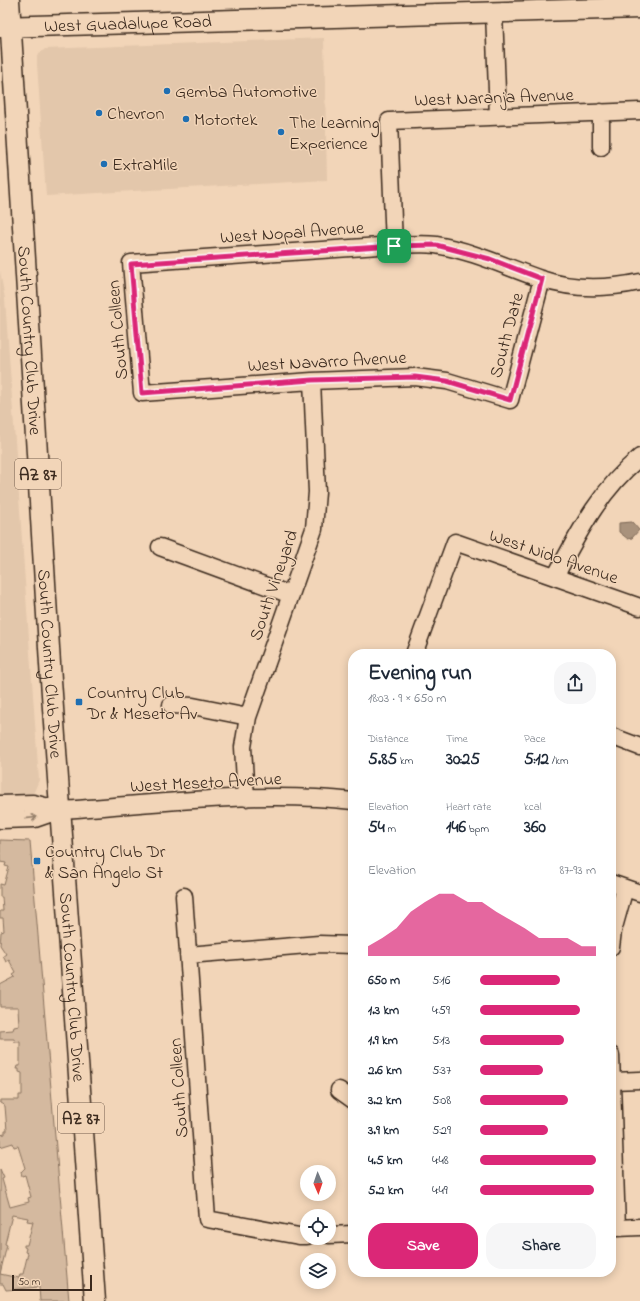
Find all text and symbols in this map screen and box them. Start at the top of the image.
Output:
street label: West Guadalupe Road [44,10,212,41]
place label: Gemba Automotive [175,80,318,106]
street label: West Naranja Avenue [414,83,575,115]
marker: Gemba Automotive [162,86,172,96]
place label: Chevron [107,102,164,128]
marker: Chevron [94,108,104,118]
place label: Motortek [194,108,257,134]
place label: The Learning Experience [289,111,380,158]
marker: Motortek [181,114,191,124]
marker: The Learning Experience [276,127,286,137]
place label: ExtraMile [112,153,179,179]
marker: ExtraMile [99,159,109,169]
street label: West Nopal Avenue [219,216,366,252]
pin [377,229,411,263]
icon: arrive [383,235,405,257]
street label: South Country Club Drive [9,245,47,437]
street label: South Colleen [102,279,136,381]
street label: South Date [484,289,532,381]
street label: West Navarro Avenue [247,346,408,380]
road number: AZ 87 [15,459,61,489]
street label: West Nido Avenue [485,524,622,592]
street label: South Vineyard [244,527,306,644]
street label: South Country Club Drive [29,568,68,760]
text: Evening run [368,658,472,690]
button: share [554,662,596,704]
place label: Country Club Dr & Meseto Av [86,681,197,728]
text: 18:03 · 9 × 650 m [368,689,446,708]
marker: Country Club Dr & Meseto Av [74,697,84,707]
text: Distance [368,731,409,747]
text: Time [446,731,468,747]
text: Pace [524,731,545,747]
text: 5.85 [368,747,397,772]
text: 30:25 [446,747,480,772]
text: 5:12 [524,747,549,772]
text: km [397,753,413,769]
text: /km [549,753,569,769]
street label: West Meseto Avenue [130,767,283,801]
text: Elevation [368,799,408,815]
text: Heart rate [446,799,491,815]
text: kcal [524,799,542,815]
one-way arrow [24,815,37,822]
text: 54 [368,815,385,840]
text: 146 [446,815,466,840]
text: 360 [524,815,546,840]
text: m [385,821,396,837]
text: bpm [466,821,489,837]
place label: Country Club Dr & San Angelo St [45,840,166,888]
marker: Country Club Dr & San Angelo St [32,856,42,866]
text: Elevation [368,861,416,880]
text: 87–93 m [559,861,596,880]
street label: South Country Club Drive [51,892,90,1084]
text: 650 m [368,971,400,990]
text: 5:16 [432,971,450,990]
text: 1.3 km [368,1001,399,1020]
text: 4:59 [432,1001,450,1020]
text: 1.9 km [368,1031,398,1050]
text: 5:13 [432,1031,450,1050]
street label: South Colleen [164,1037,196,1139]
text: 2.6 km [368,1061,402,1080]
text: 5:37 [432,1061,451,1080]
text: 3.2 km [368,1091,402,1110]
text: 5:08 [432,1091,451,1110]
road number: AZ 87 [58,1103,104,1133]
text: 3.9 km [368,1121,399,1140]
text: 5:29 [432,1121,451,1140]
text: 4.5 km [368,1151,402,1170]
text: 4:48 [432,1151,449,1170]
north arrow [300,1165,336,1201]
map controls [300,1165,336,1289]
text: 5.2 km [368,1181,404,1200]
text: 4:49 [432,1181,448,1200]
button: locate [300,1209,336,1245]
button: Save [368,1223,478,1269]
button: Share [486,1223,596,1269]
button: layers [300,1253,336,1289]
scale bar [12,1273,92,1292]
text: 50 m [18,1274,40,1290]

